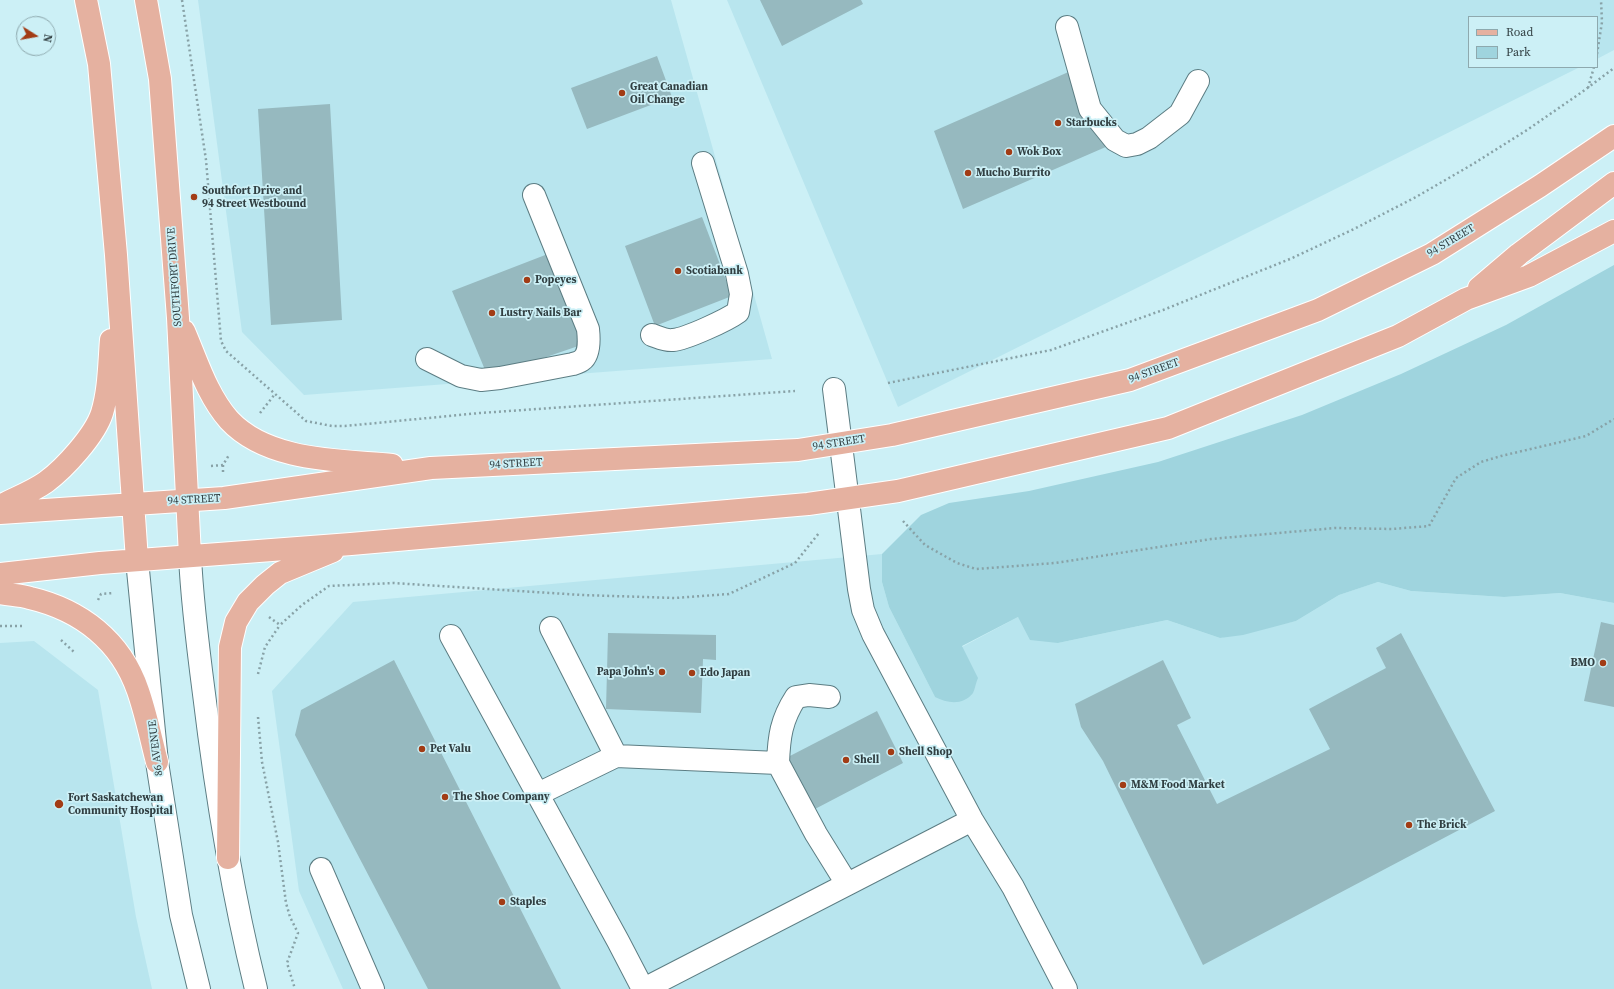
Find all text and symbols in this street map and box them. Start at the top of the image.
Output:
north arrow [16,16,56,56]
legend [1468,16,1598,68]
text: Road [1506,24,1533,40]
text: N [39,33,55,44]
text: Park [1506,44,1531,60]
place label: Great Canadian Oil Change [630,80,708,106]
marker: Great Canadian Oil Change [617,88,627,98]
place label: Starbucks [1066,116,1117,130]
marker: Starbucks [1053,118,1063,128]
place label: Wok Box [1017,145,1061,159]
marker: Wok Box [1004,147,1014,157]
place label: Mucho Burrito [976,166,1050,180]
marker: Mucho Burrito [963,168,973,178]
place label: Southfort Drive and 94 Street Westbound [202,184,306,210]
marker: Southfort Drive and 94 Street Westbound [189,192,199,202]
street label: 94 STREET [1425,222,1477,260]
street label: SOUTHFORT DRIVE [165,227,185,327]
place label: Scotiabank [686,264,743,278]
marker: Scotiabank [673,266,683,276]
place label: Popeyes [535,273,576,287]
marker: Popeyes [522,275,532,285]
place label: Lustry Nails Bar [500,306,581,320]
marker: Lustry Nails Bar [487,308,497,318]
street label: 94 STREET [1127,356,1181,386]
street label: 94 STREET [812,432,866,454]
street label: 94 STREET [489,456,543,472]
street label: 94 STREET [167,492,221,508]
place label: BMO [1571,656,1595,670]
marker: BMO [1598,658,1608,668]
place label: Papa John's [597,665,654,679]
place label: Edo Japan [700,666,750,680]
marker: Papa John's [657,667,667,677]
marker: Edo Japan [687,668,697,678]
street label: 86 AVENUE [146,719,166,777]
place label: Pet Valu [430,742,471,756]
marker: Pet Valu [417,744,427,754]
place label: Shell Shop [899,745,952,759]
marker: Shell Shop [886,747,896,757]
place label: Shell [854,753,879,767]
marker: Shell [841,755,851,765]
place label: M&M Food Market [1131,778,1225,792]
marker: M&M Food Market [1118,780,1128,790]
place label: The Shoe Company [453,790,550,804]
place label: Fort Saskatchewan Community Hospital [68,791,173,817]
marker: The Shoe Company [440,792,450,802]
marker: Fort Saskatchewan Community Hospital [53,798,65,810]
place label: The Brick [1417,818,1467,832]
marker: The Brick [1404,820,1414,830]
place label: Staples [510,895,546,909]
marker: Staples [497,897,507,907]

